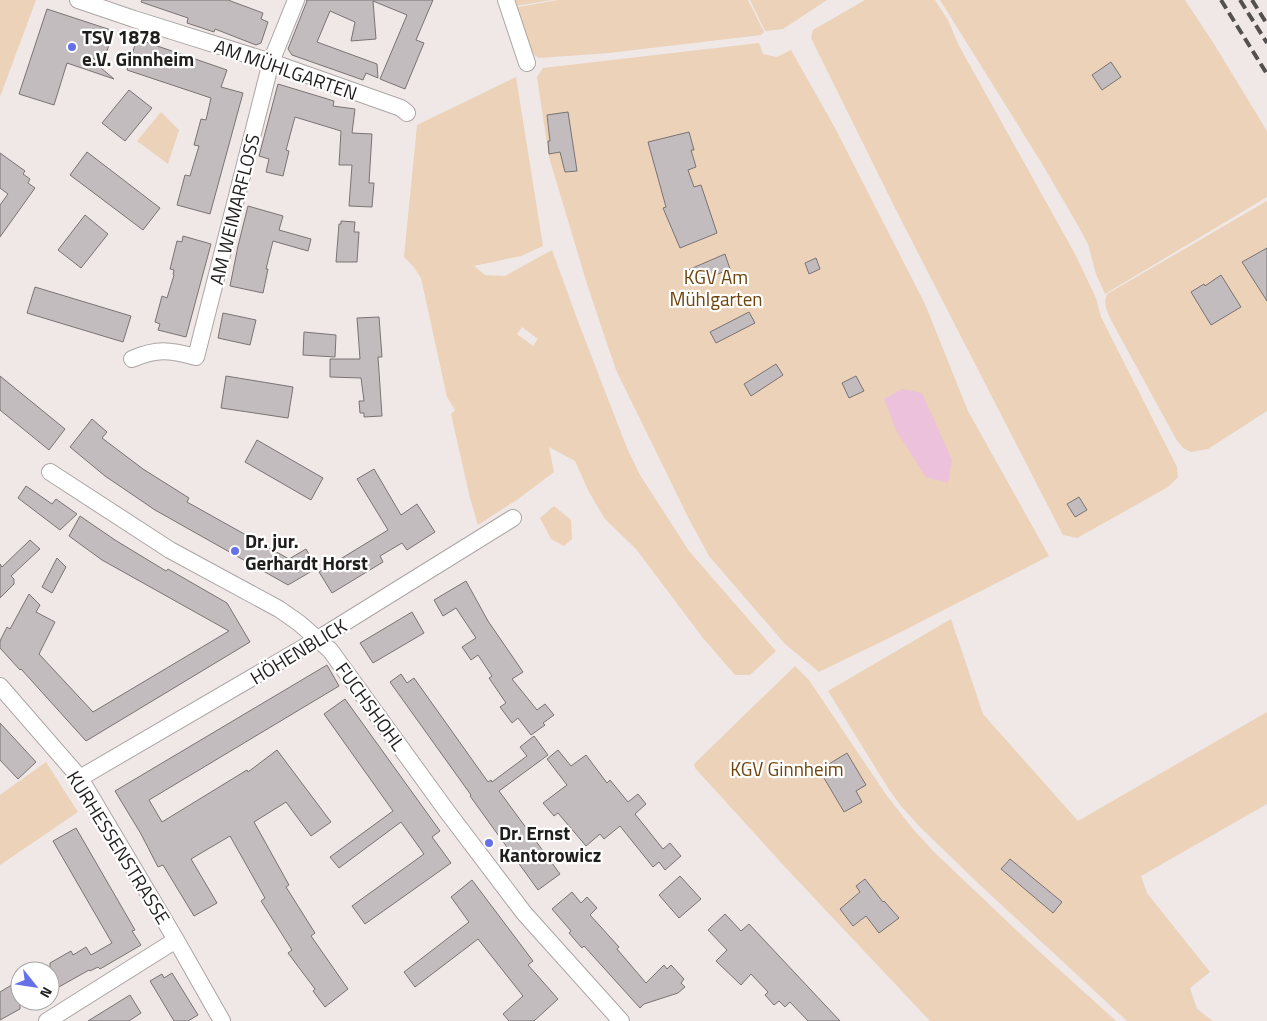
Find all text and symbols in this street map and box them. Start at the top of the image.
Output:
place label: TSV 1878 e.V. Ginnheim [82,22,194,73]
street label: AM MÜHLGARTEN [211,31,361,107]
marker: TSV 1878 e.V. Ginnheim [66,41,78,53]
street label: AM WEIMARFLOSS [201,131,267,287]
park label: KGV Am Mühlgarten [670,262,762,313]
place label: Dr. jur. Gerhardt Horst [245,526,368,577]
marker: Dr. jur. Gerhardt Horst [229,545,241,557]
street label: HÖHENBLICK [244,611,352,691]
street label: FUCHSHOHL [329,656,413,756]
park label: KGV Ginnheim [730,754,844,783]
street label: KURHESSENSTRASSE [60,765,178,929]
place label: Dr. Ernst Kantorowicz [499,818,601,869]
marker: Dr. Ernst Kantorowicz [483,837,495,849]
north arrow [10,961,60,1011]
text: N [35,983,58,1002]

